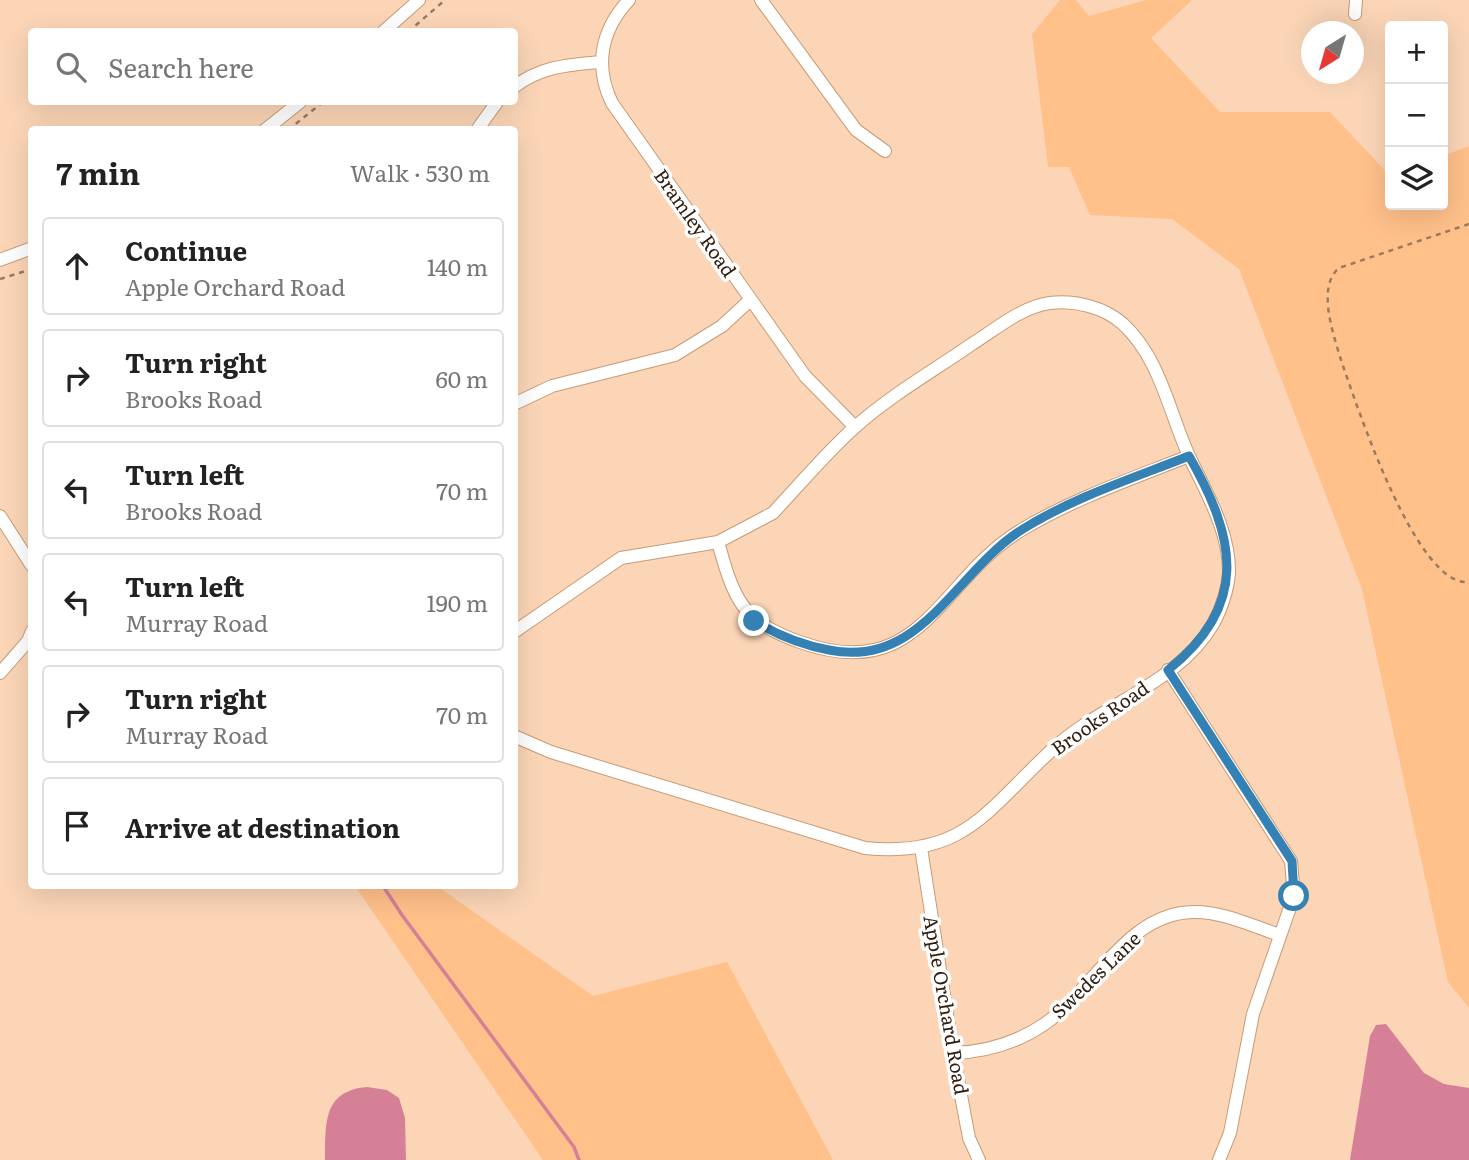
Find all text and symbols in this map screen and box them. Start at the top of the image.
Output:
north arrow [1301,21,1364,84]
map controls [1385,21,1448,210]
button: + [1385,21,1448,84]
search box [28,28,518,105]
text: Search here [108,47,254,86]
icon: search [52,48,90,86]
button: − [1385,84,1448,147]
button: layers [1385,147,1448,210]
text: 7 min [56,150,140,194]
text: Walk · 530 m [350,155,490,189]
street label: Bramley Road [648,163,744,283]
text: Continue [125,230,247,269]
icon: ahead [58,247,96,285]
text: 140 m [427,249,488,283]
text: Apple Orchard Road [125,269,345,303]
text: Turn right [125,342,267,381]
icon: right [58,359,96,397]
text: 60 m [435,361,488,395]
text: Brooks Road [125,381,262,415]
text: Turn left [125,454,244,493]
icon: left [58,471,96,509]
text: 70 m [436,473,488,507]
text: Brooks Road [125,493,262,527]
text: Turn left [125,566,244,605]
icon: left [58,583,96,621]
text: 190 m [426,585,488,619]
text: Murray Road [125,605,268,639]
route end [738,605,769,636]
street label: Brooks Road [1045,673,1154,761]
text: Turn right [125,678,267,717]
icon: right [58,695,96,733]
text: 70 m [436,697,488,731]
text: Murray Road [125,717,268,751]
icon: arrive [58,807,96,845]
text: Arrive at destination [125,807,400,846]
route start [1278,880,1309,911]
street label: Apple Orchard Road [917,913,977,1097]
street label: Swedes Lane [1044,924,1146,1024]

